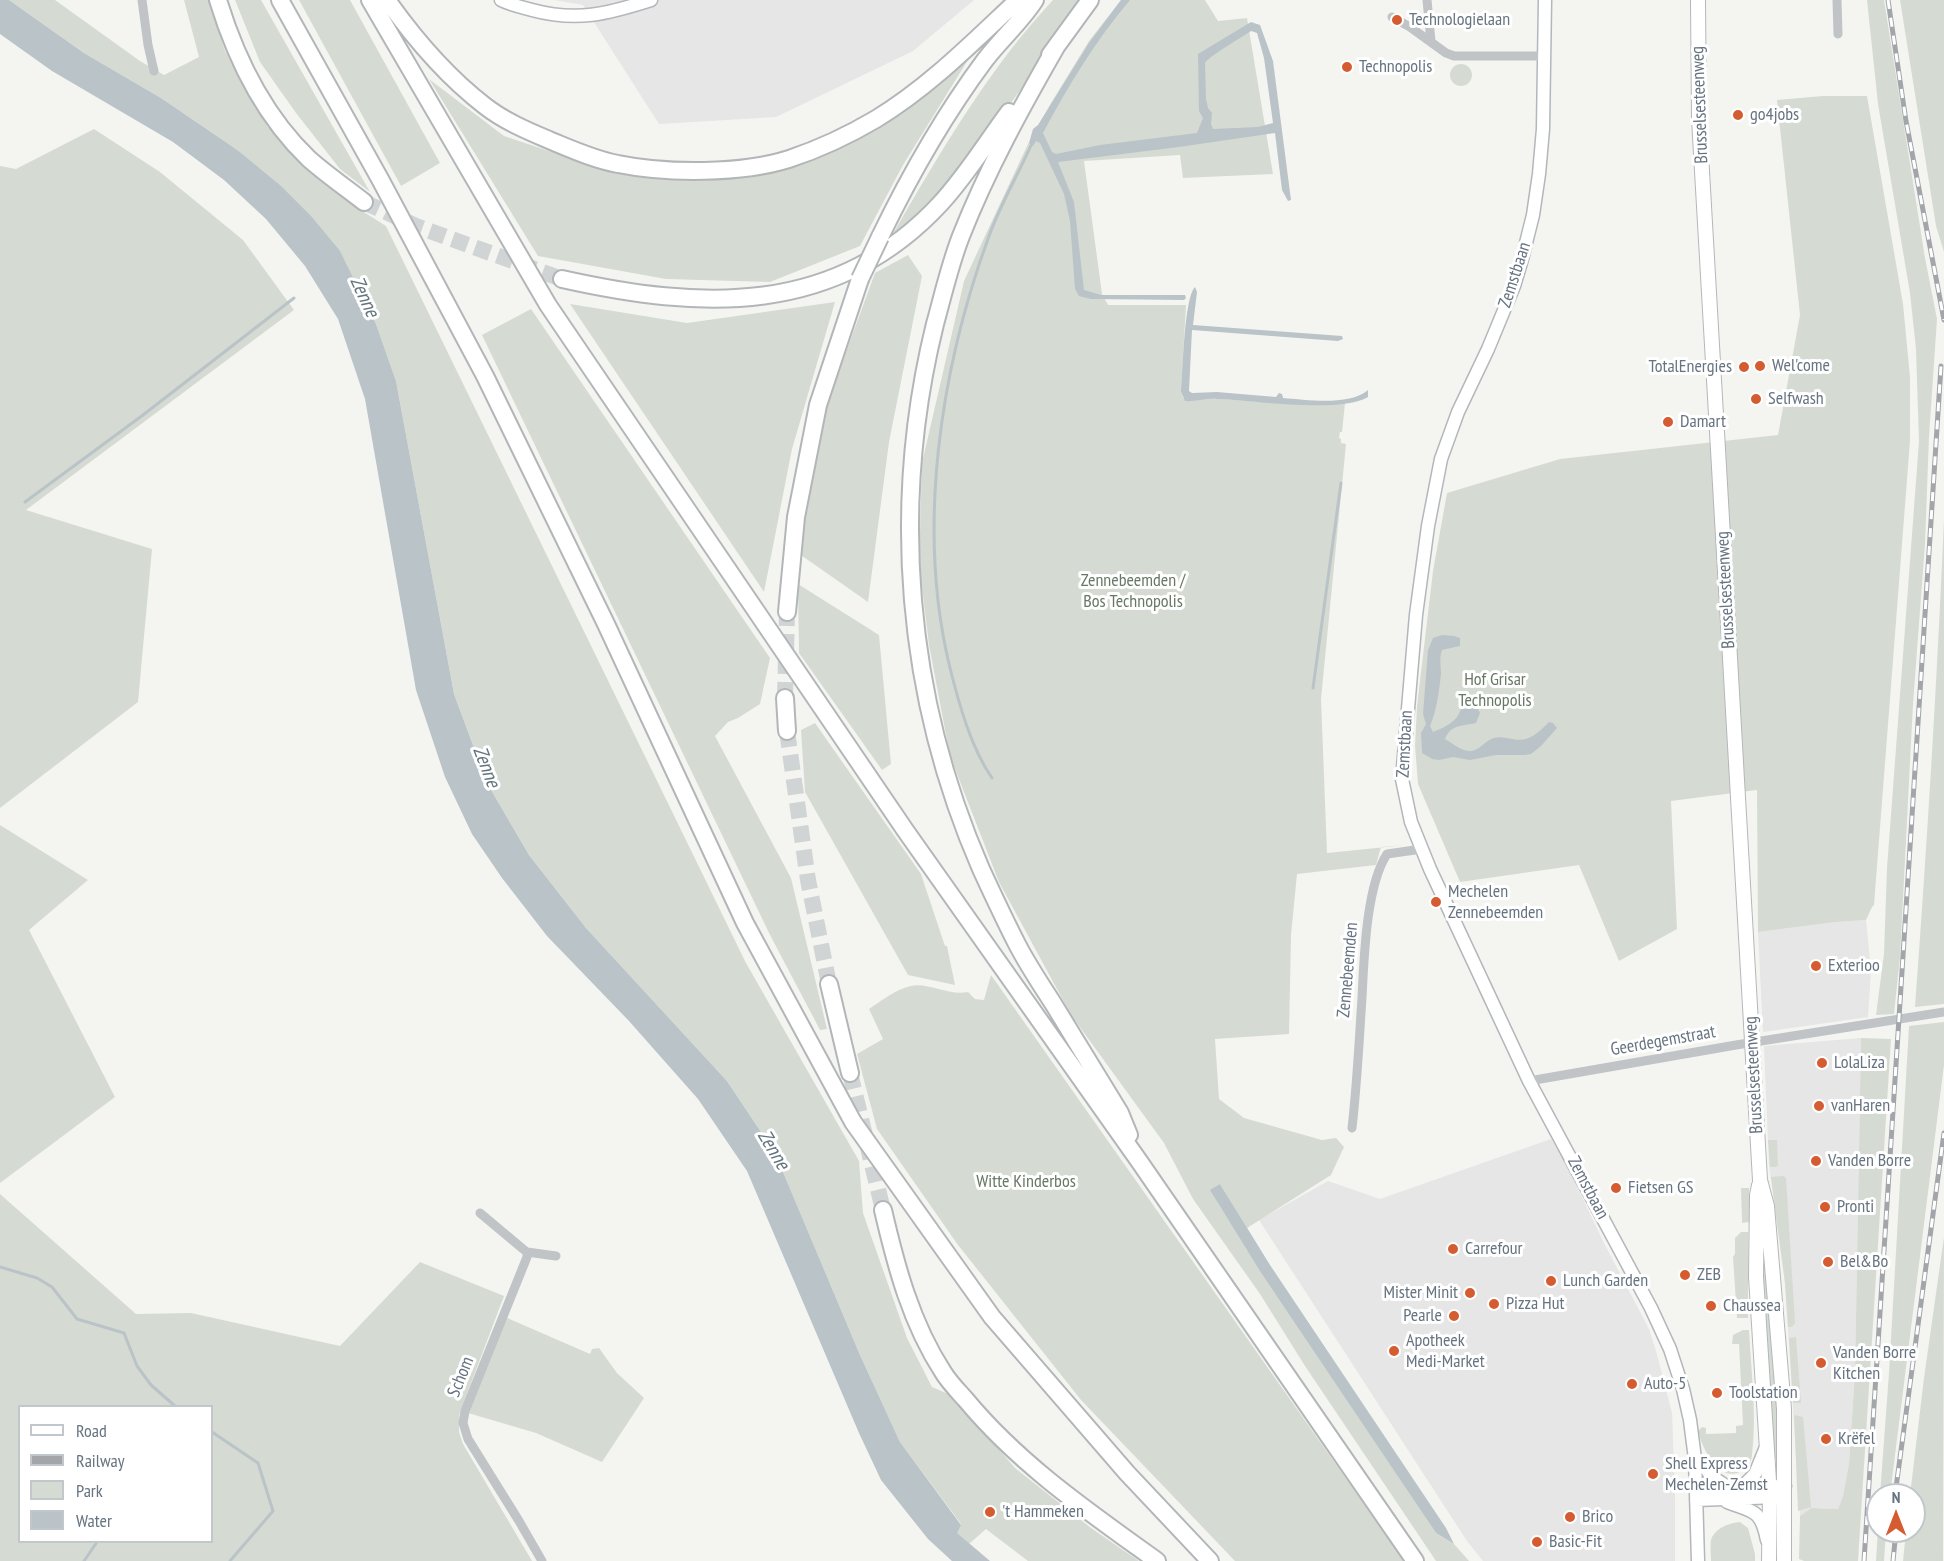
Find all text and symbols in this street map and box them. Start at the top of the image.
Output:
place label: Technologielaan [1409,9,1510,31]
marker: Technologielaan [1390,13,1404,27]
street label: Brusselsesteenweg [1687,46,1713,164]
place label: Technopolis [1359,56,1432,78]
marker: Technopolis [1340,60,1354,74]
place label: go4jobs [1750,104,1799,126]
marker: go4jobs [1731,108,1745,122]
street label: Zemstbaan [1494,240,1536,310]
water label: Zenne [344,273,384,321]
place label: Wel'come [1772,355,1830,377]
place label: TotalEnergies [1648,356,1732,378]
marker: Wel'come [1753,359,1767,373]
marker: TotalEnergies [1737,360,1751,374]
place label: Selfwash [1768,388,1824,410]
marker: Selfwash [1749,392,1763,406]
place label: Damart [1680,411,1726,433]
marker: Damart [1661,415,1675,429]
street label: Brusselsesteenweg [1712,531,1740,649]
park label: Zennebeemden / Bos Technopolis [1081,570,1185,612]
park label: Hof Grisar Technopolis [1458,669,1532,712]
street label: Zemstbaan [1392,710,1418,778]
water label: Zenne [467,743,505,791]
place label: Mechelen Zennebeemden [1448,881,1543,924]
marker: Mechelen Zennebeemden [1429,895,1443,909]
street label: Zennebeemden [1333,922,1363,1018]
place label: Exterioo [1828,955,1880,977]
marker: Exterioo [1809,959,1823,973]
street label: Brusselsesteenweg [1740,1016,1768,1134]
street label: Geerdegemstraat [1609,1021,1717,1061]
place label: LolaLiza [1834,1052,1885,1074]
marker: LolaLiza [1815,1056,1829,1070]
place label: vanHaren [1831,1095,1890,1117]
marker: vanHaren [1812,1099,1826,1113]
water label: Zenne [752,1126,794,1174]
place label: Vanden Borre [1828,1150,1911,1172]
street label: Zemstbaan [1563,1153,1613,1223]
marker: Vanden Borre [1809,1154,1823,1168]
park label: Witte Kinderbos [976,1171,1076,1193]
place label: Fietsen GS [1628,1177,1694,1199]
marker: Fietsen GS [1609,1181,1623,1195]
place label: Pronti [1837,1196,1874,1218]
marker: Pronti [1818,1200,1832,1214]
place label: Carrefour [1465,1238,1523,1260]
marker: Carrefour [1446,1242,1460,1256]
place label: Bel&Bo [1840,1251,1888,1273]
marker: Bel&Bo [1821,1255,1835,1269]
place label: ZEB [1697,1264,1721,1286]
marker: ZEB [1678,1268,1692,1282]
place label: Lunch Garden [1563,1270,1648,1292]
marker: Lunch Garden [1544,1274,1558,1288]
place label: Mister Minit [1383,1282,1458,1304]
marker: Mister Minit [1463,1286,1477,1300]
place label: Pizza Hut [1506,1293,1564,1315]
place label: Chaussea [1723,1295,1781,1317]
marker: Pizza Hut [1487,1297,1501,1311]
marker: Chaussea [1704,1299,1718,1313]
place label: Pearle [1403,1305,1442,1327]
marker: Pearle [1447,1309,1461,1323]
place label: Apotheek Medi-Market [1406,1330,1485,1372]
place label: Vanden Borre Kitchen [1833,1342,1916,1384]
marker: Apotheek Medi-Market [1387,1344,1401,1358]
street label: Schom [443,1354,479,1400]
marker: Vanden Borre Kitchen [1814,1356,1828,1370]
place label: Auto-5 [1644,1373,1686,1395]
marker: Auto-5 [1625,1377,1639,1391]
place label: Toolstation [1729,1382,1798,1404]
marker: Toolstation [1710,1386,1724,1400]
legend [18,1405,213,1543]
text: Road [76,1419,107,1442]
place label: Krëfel [1838,1428,1875,1450]
marker: Krëfel [1819,1432,1833,1446]
text: Railway [76,1449,125,1472]
place label: Shell Express Mechelen-Zemst [1665,1453,1768,1496]
marker: Shell Express Mechelen-Zemst [1646,1467,1660,1481]
text: Park [76,1479,103,1502]
north arrow [1866,1483,1926,1543]
text: N [1892,1487,1900,1507]
place label: 't Hammeken [1002,1501,1084,1523]
marker: 't Hammeken [983,1505,997,1519]
place label: Brico [1582,1506,1613,1528]
text: Water [76,1509,112,1532]
marker: Brico [1563,1510,1577,1524]
place label: Basic-Fit [1549,1531,1602,1553]
marker: Basic-Fit [1530,1535,1544,1549]

